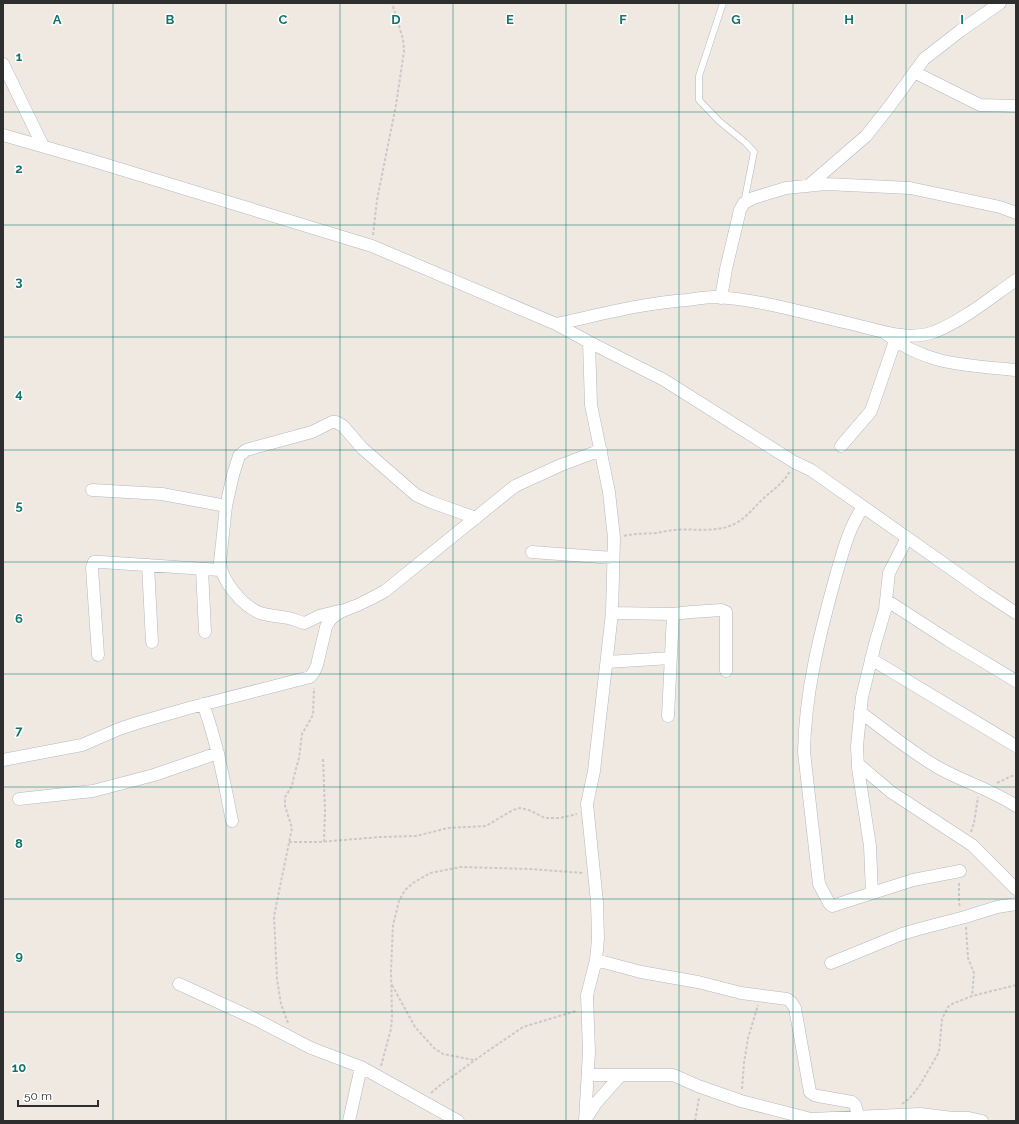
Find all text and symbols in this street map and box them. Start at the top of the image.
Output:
text: A [53,12,62,27]
text: B [166,12,175,27]
text: C [279,12,288,27]
text: D [391,12,401,27]
text: E [506,12,514,27]
text: F [619,12,627,27]
text: G [731,12,741,27]
text: H [844,12,854,27]
text: I [960,12,964,27]
text: 1 [16,49,23,64]
text: 2 [15,161,23,176]
text: 3 [15,274,23,289]
text: 4 [15,386,23,401]
text: 5 [15,498,23,513]
text: 6 [15,611,23,626]
text: 7 [15,723,23,738]
text: 8 [15,836,23,851]
text: 9 [15,948,23,963]
text: 10 [12,1060,26,1075]
scale bar [18,1082,98,1108]
text: 50 m [24,1089,52,1103]

